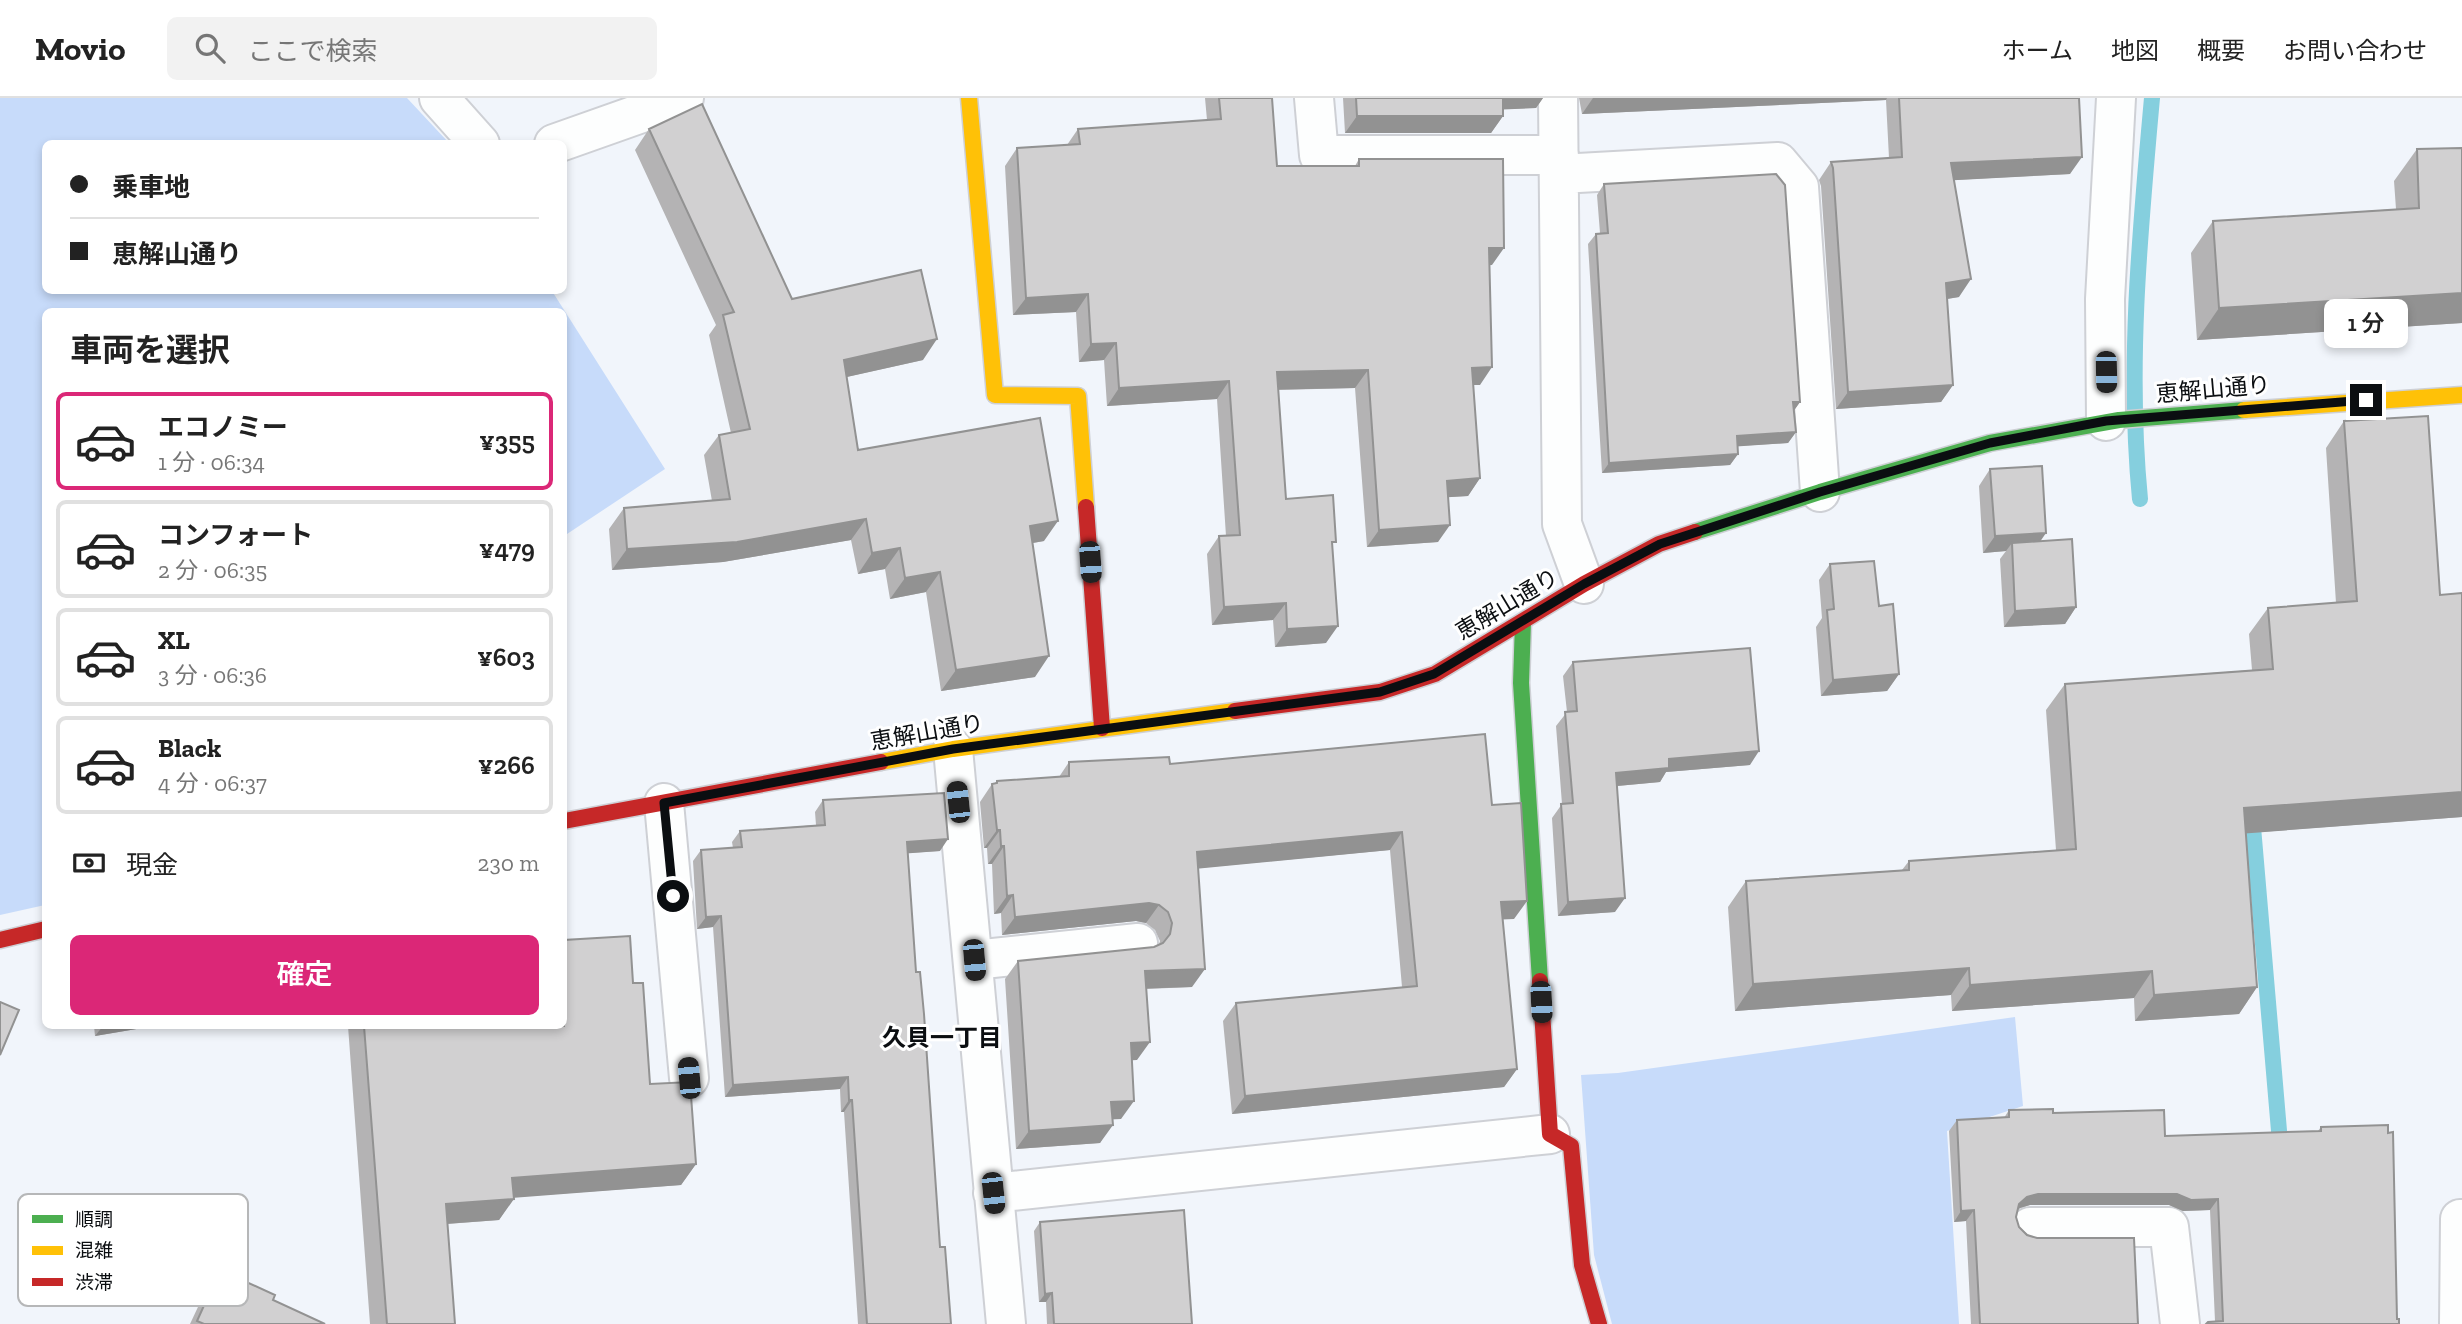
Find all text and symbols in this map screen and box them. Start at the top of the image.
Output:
search box [167,17,657,80]
text: Movio [35,29,125,68]
icon: search [191,29,229,67]
text: ここで検索 [247,35,377,67]
text: ホーム [2002,36,2073,65]
text: 地図 [2111,36,2159,65]
text: 概要 [2197,36,2245,65]
text: お問い合わせ [2283,36,2427,65]
text: 乗車地 [112,171,190,203]
text: 恵解山通り [112,238,242,270]
callout: 1 分 [2324,299,2408,348]
text: 1 分 [2348,309,2384,337]
text: 車両を選択 [70,331,230,369]
car [2096,351,2117,393]
street label: 恵解山通り [2154,370,2272,408]
route end [2350,384,2382,416]
icon: car [74,410,137,473]
text: エコノミー [158,411,288,443]
text: ¥355 [479,425,535,457]
text: 1 分 · 06:34 [158,448,265,476]
icon: car [74,518,137,581]
text: コンフォート [158,519,313,551]
text: ¥479 [479,533,535,565]
car [1079,540,1102,584]
text: 2 分 · 06:35 [158,556,267,584]
street label: 恵解山通り [1451,562,1563,646]
text: XL [158,624,190,656]
icon: car [74,626,137,689]
text: ¥603 [477,641,535,673]
text: 3 分 · 06:36 [158,661,267,689]
street label: 恵解山通り [868,708,986,756]
text: Black [158,732,221,764]
icon: car [74,734,137,797]
text: ¥266 [478,749,535,781]
text: 4 分 · 06:37 [158,769,267,797]
car [946,780,971,824]
icon: cash [70,844,108,882]
text: 現金 [126,849,178,881]
text: 230 m [478,849,539,877]
route start [657,880,689,912]
button: 確定 [70,935,539,1015]
car [962,938,987,982]
car [1530,980,1553,1024]
district label: 久貝一丁目 [882,1023,1002,1052]
car [677,1056,702,1100]
car [981,1171,1006,1215]
legend [18,1194,248,1306]
text: 順調 [75,1208,113,1231]
text: 混雑 [75,1239,113,1262]
text: 渋滞 [75,1271,113,1294]

